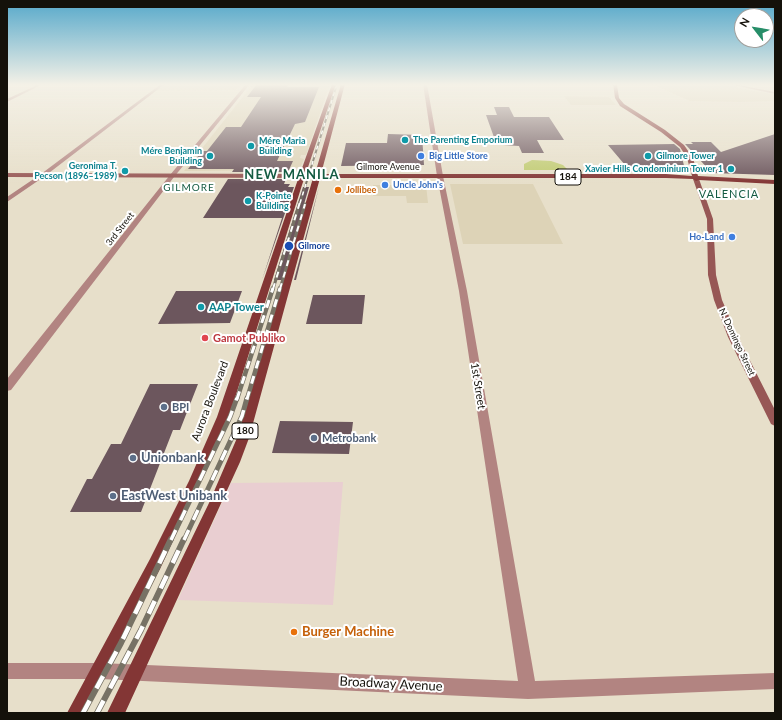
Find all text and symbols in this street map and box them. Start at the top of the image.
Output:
north arrow [734,8,774,48]
text: N [736,15,752,29]
marker: The Parenting Emporium [400,135,410,145]
place label: The Parenting Emporium [413,135,512,145]
place label: Mére Maria Building [259,136,306,157]
marker: Mére Maria Building [246,141,256,151]
place label: Mére Benjamin Building [141,146,202,167]
marker: Mére Benjamin Building [205,151,215,161]
marker: Big Little Store [416,151,426,161]
place label: Big Little Store [429,151,488,161]
marker: Gilmore Tower [643,151,653,161]
place label: Gilmore Tower [656,151,715,161]
place label: Geronima T. Pecson (1896–1989) [34,161,117,182]
street label: Gilmore Avenue [356,162,420,172]
place label: Xavier Hills Condominium Tower 1 [585,164,723,174]
marker: Xavier Hills Condominium Tower 1 [726,164,736,174]
marker: Geronima T. Pecson (1896–1989) [120,166,130,176]
district label: NEW MANILA [244,167,340,183]
road number: 184 [555,169,581,185]
marker: Uncle John's [380,180,390,190]
place label: Uncle John's [393,180,443,190]
district label: GILMORE [163,182,215,194]
marker: Jollibee [333,185,343,195]
place label: Jollibee [346,185,376,195]
district label: VALENCIA [699,187,759,201]
place label: K-Pointe Building [256,191,291,212]
marker: K-Pointe Building [243,196,253,206]
street label: 3rd Street [104,210,136,248]
place label: Ho-Land [689,232,724,242]
marker: Ho-Land [727,232,737,242]
marker: Gilmore [283,240,295,252]
place label: Gilmore [298,241,330,251]
place label: AAP Tower [209,300,264,314]
marker: AAP Tower [196,302,206,312]
street label: N. Domingo Street [717,306,757,378]
place label: Gamot Publiko [213,331,285,345]
marker: Gamot Publiko [200,333,210,343]
street label: Aurora Boulevard [189,359,231,443]
street label: 1st Street [468,362,488,410]
place label: BPI [172,400,189,414]
marker: BPI [159,402,169,412]
road number: 180 [232,423,258,439]
place label: Metrobank [322,431,376,445]
marker: Metrobank [309,433,319,443]
place label: Unionbank [141,450,204,466]
marker: Unionbank [128,453,138,463]
place label: EastWest Unibank [121,488,227,504]
marker: EastWest Unibank [108,491,118,501]
place label: Burger Machine [302,624,394,640]
marker: Burger Machine [289,627,299,637]
street label: Broadway Avenue [339,674,443,694]

